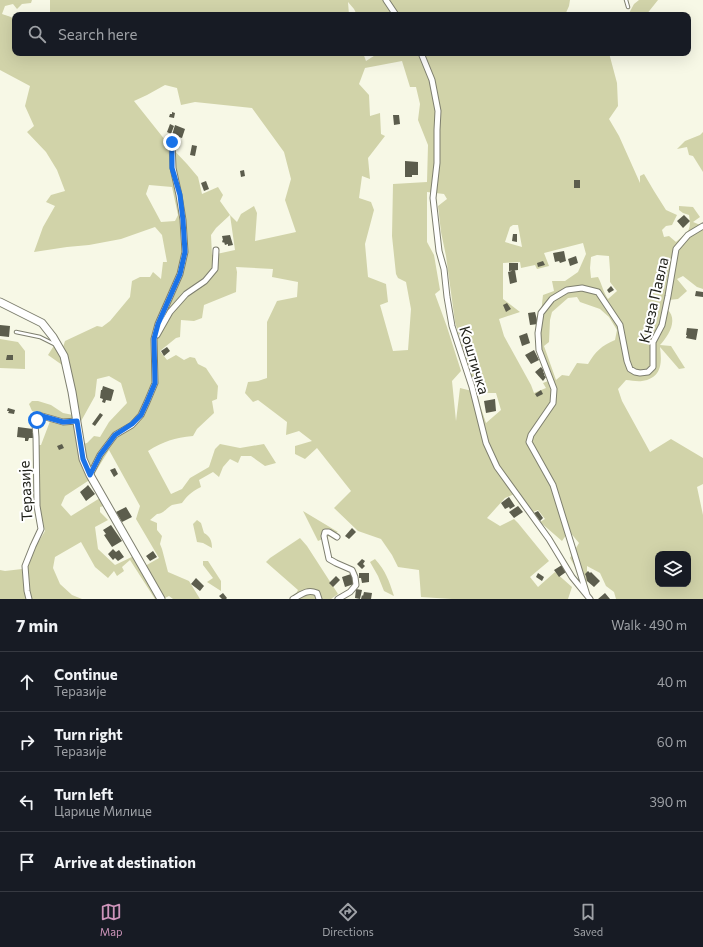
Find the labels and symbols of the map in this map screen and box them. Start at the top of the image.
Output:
route end [163,133,181,151]
street label: Кнеза Павла [634,255,672,345]
street label: Коштичка [456,324,494,396]
route start [28,411,46,429]
street label: Теразије [14,460,36,522]

